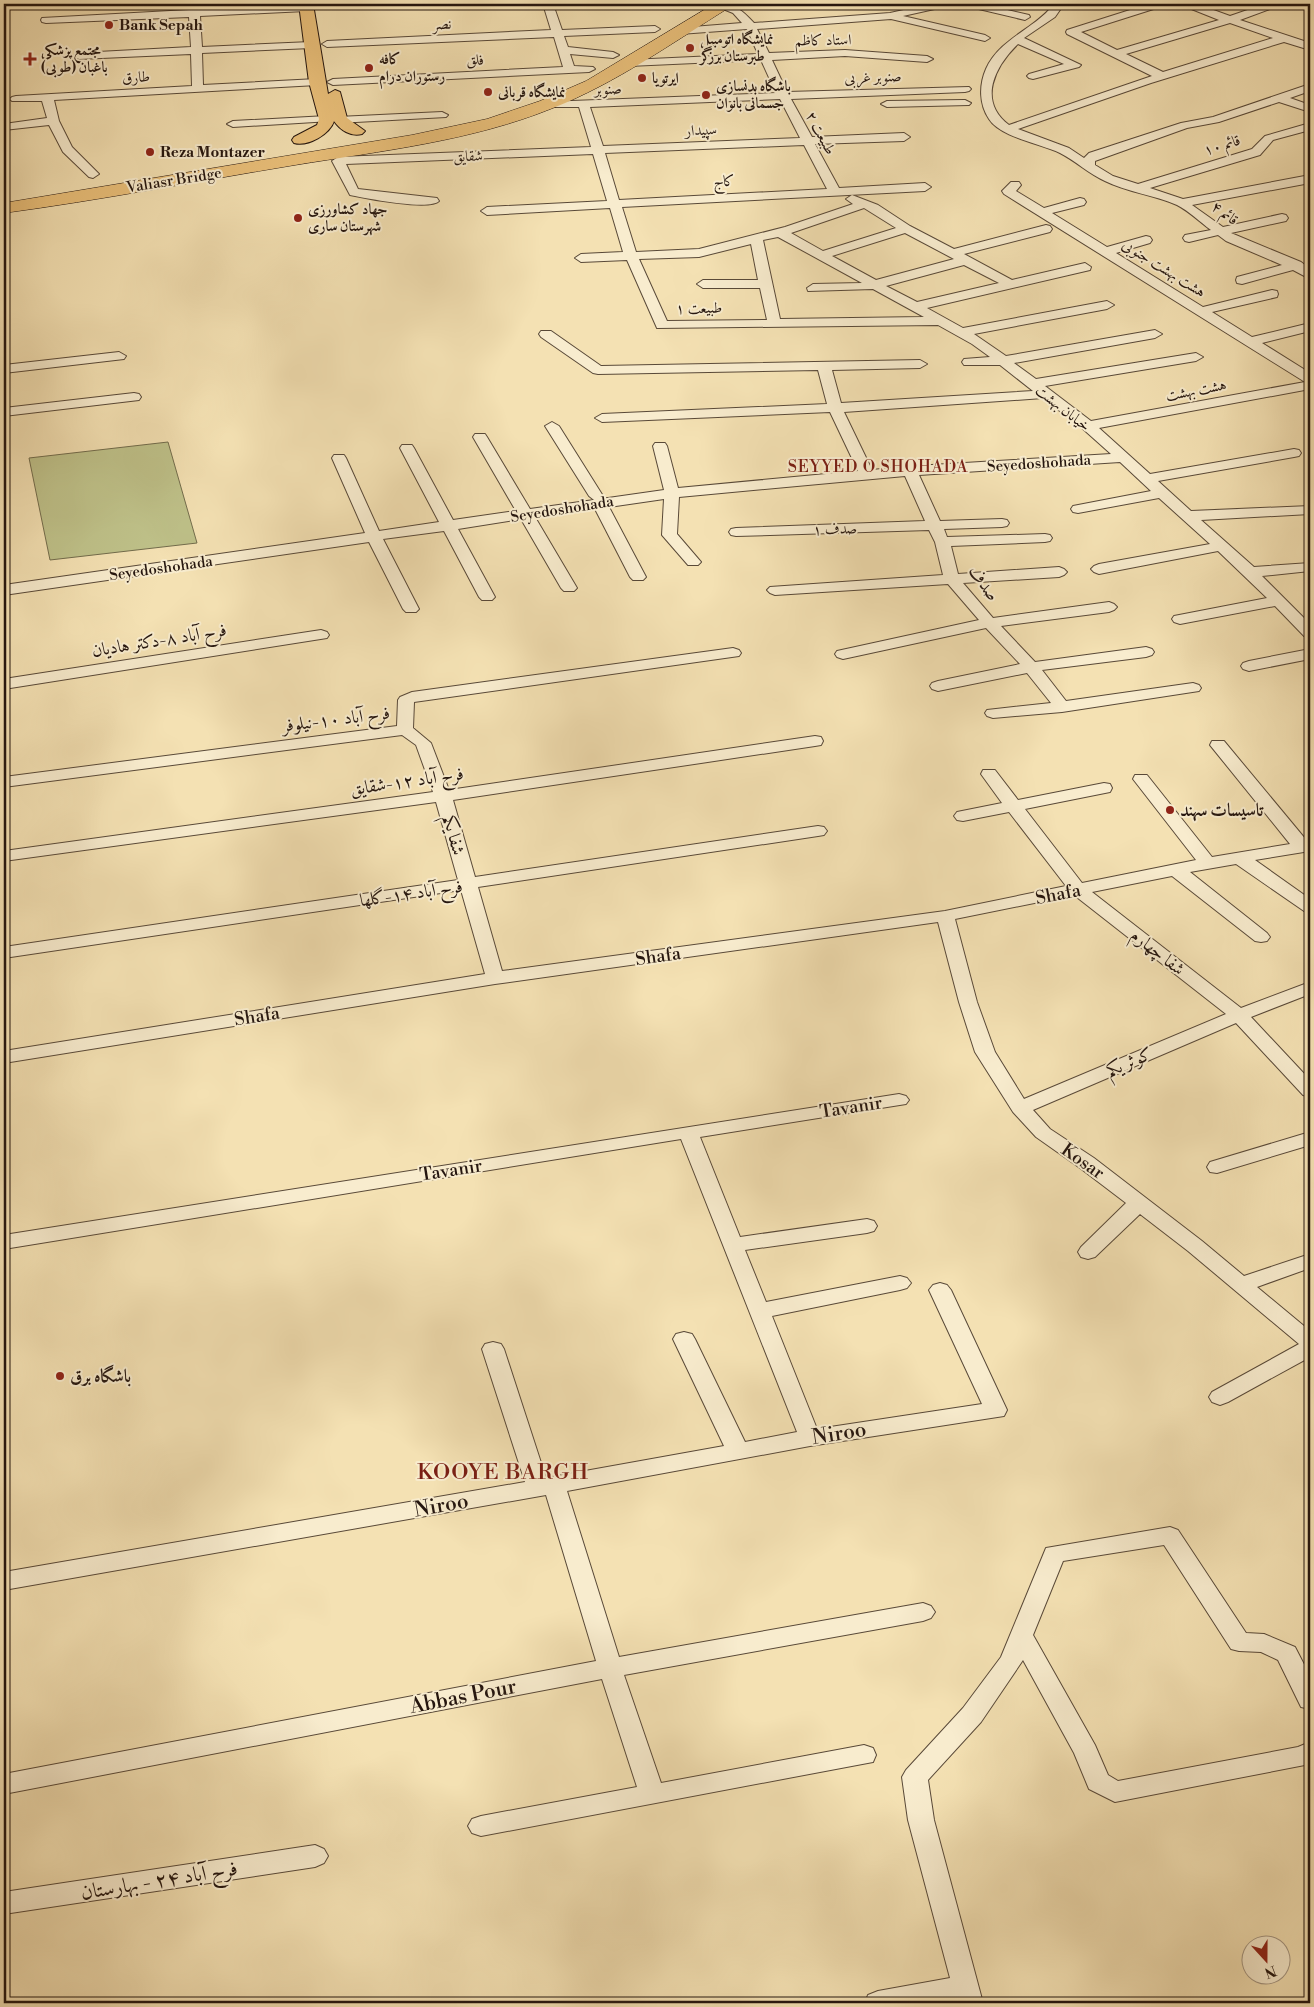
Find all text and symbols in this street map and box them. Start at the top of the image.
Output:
street label: نصر [430,15,452,35]
place label: Bank Sepah [119,16,203,35]
marker: Bank Sepah [103,19,115,31]
place label: نمایشگاه اتومبیل طبرستان برزگر [698,29,773,66]
street label: استاد کاظم [795,31,852,54]
place label: مجتمع پزشکی باغبان (طوبی) [41,41,108,78]
marker: نمایشگاه اتومبیل طبرستان برزگر [684,42,696,54]
place label: کافه رستوران درام [379,50,445,89]
street label: فلق [466,51,484,70]
marker: مجتمع پزشکی باغبان (طوبی) [23,52,37,66]
marker: کافه رستوران درام [363,62,375,74]
street label: طارق [121,67,151,88]
street label: صنوبر غربی [844,67,902,89]
place label: ایرتویا [652,69,679,88]
marker: ایرتویا [636,72,648,84]
place label: باشگاه بدنسازی جسمانی بانوان [716,76,791,113]
street label: صنوبر [592,79,622,100]
place label: نمایشگاه قربانی [497,82,565,102]
marker: نمایشگاه قربانی [482,86,494,98]
marker: باشگاه بدنسازی جسمانی بانوان [700,89,712,101]
street label: طبیعت ۲ [801,108,840,158]
street label: سپیدار [682,120,718,142]
street label: قائم ۱۰ [1201,131,1244,163]
place label: Reza Montazer [160,143,266,162]
marker: Reza Montazer [144,146,156,158]
street label: شقایق [453,146,483,167]
street label: Valiasr Bridge [124,164,223,198]
street label: کاج [713,171,735,195]
street label: قائم ۴ [1206,197,1242,232]
place label: جهاد کشاورزی شهرستان ساری [308,200,388,236]
marker: جهاد کشاورزی شهرستان ساری [292,212,304,224]
street label: هشت بهشت جنوبی [1118,235,1209,303]
street label: طبیعت ۱ [676,299,722,318]
street label: هشت بهشت [1164,375,1228,406]
street label: خیابان بهشت [1031,381,1094,436]
street label: Seyedoshohada [986,450,1092,477]
district label: SEYYED O SHOHADA [788,457,968,477]
street label: Seyedoshohada [509,492,615,527]
street label: صدف ۱ [813,519,857,540]
street label: Seyedoshohada [108,552,214,585]
street label: صدف [963,561,1004,606]
street label: فرح آباد ۸-دکتر هادیان [90,618,229,666]
street label: فرح آباد ۱۰-نیلوفر [279,701,392,742]
street label: فرح آباد ۱۲-شقایق [349,762,466,805]
place label: تاسیسات سهند [1180,799,1264,822]
marker: تاسیسات سهند [1164,804,1176,816]
street label: شفا یکم [432,812,470,859]
street label: فرح آباد ۱۴-گلها [358,875,465,916]
street label: Shafa [1033,879,1084,910]
street label: شفا چهارم [1123,924,1190,984]
street label: Shafa [634,942,683,971]
street label: Shafa [233,1001,282,1031]
street label: کوثر یکم [1102,1042,1158,1087]
street label: Tavanir [818,1091,884,1124]
street label: Kosar [1057,1138,1109,1185]
street label: Tavanir [418,1154,484,1187]
place label: باشگاه برق [70,1364,131,1388]
marker: باشگاه برق [54,1370,66,1382]
street label: Niroo [810,1417,868,1451]
district label: KOOYE BARGH [417,1459,589,1486]
street label: Niroo [412,1488,471,1524]
street label: Abbas Pour [407,1674,519,1720]
street label: فرح آباد ۲۴ - بهارستان [79,1855,240,1911]
north arrow [1242,1934,1292,1984]
text: N [1262,1961,1279,1982]

